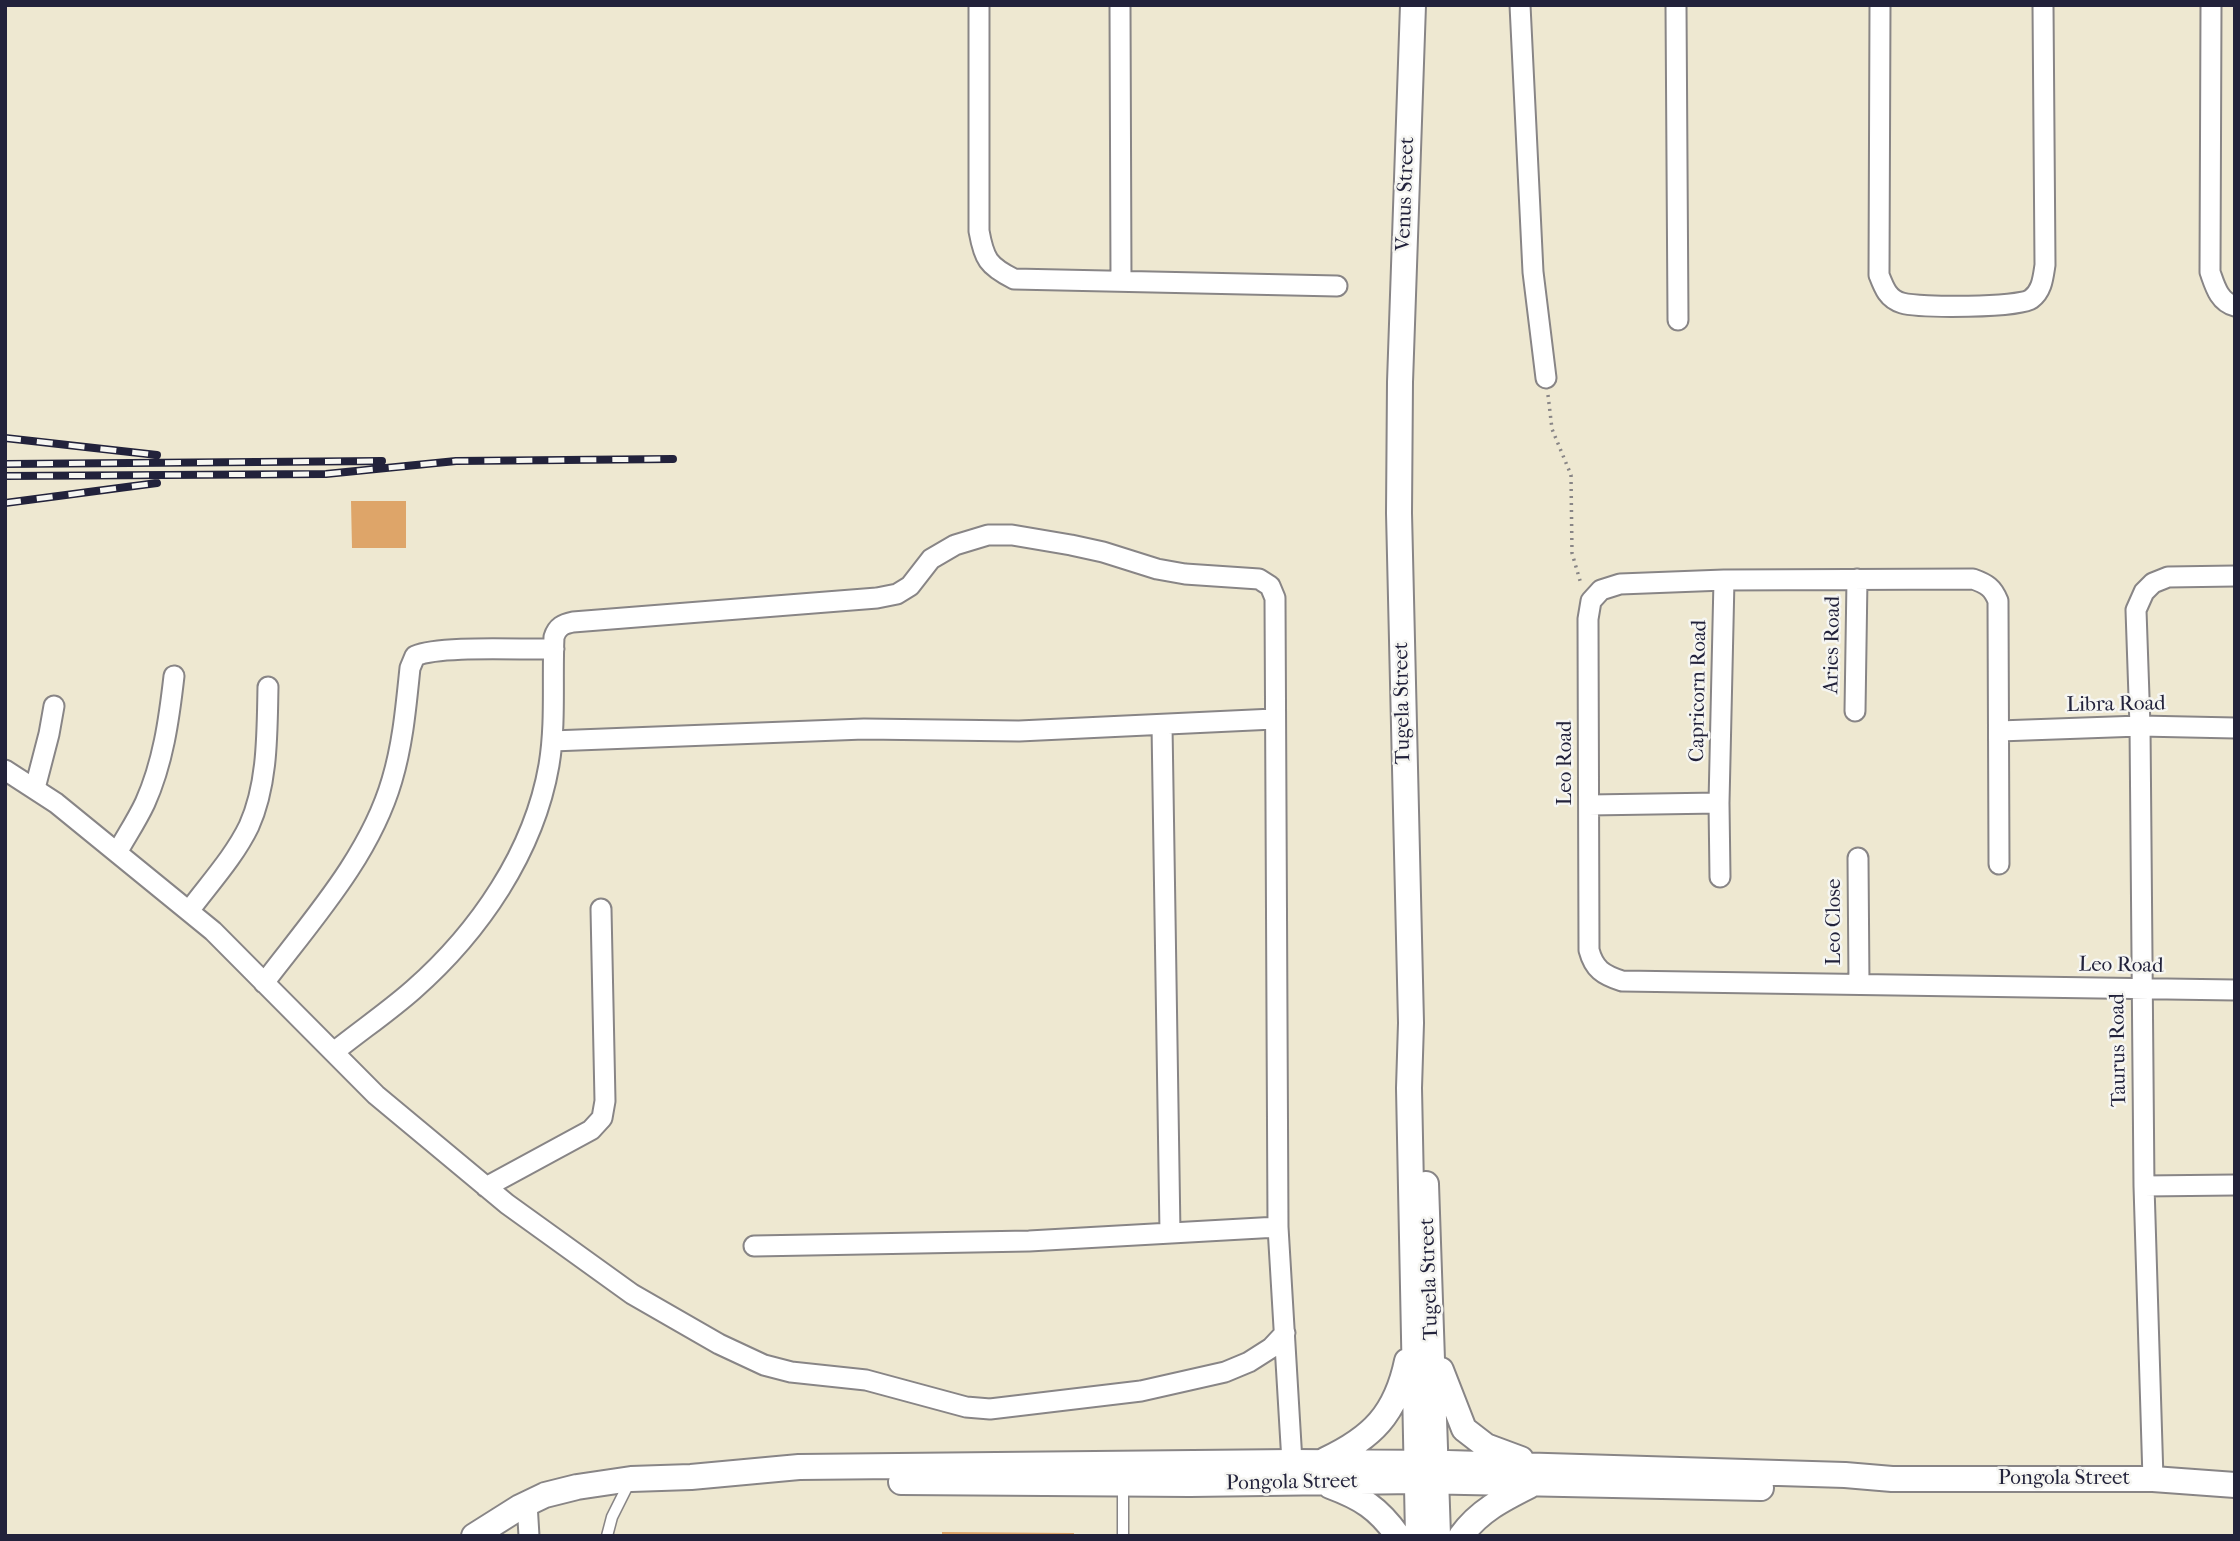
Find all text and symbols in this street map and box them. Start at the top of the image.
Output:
street label: Venus Street [1391,136,1421,252]
street label: Aries Road [1820,596,1846,694]
street label: Capricorn Road [1685,620,1713,762]
street label: Tugela Street [1389,642,1417,764]
street label: Libra Road [2066,692,2166,718]
street label: Leo Road [1553,720,1579,806]
street label: Leo Close [1822,879,1848,965]
street label: Leo Road [2078,953,2164,979]
street label: Taurus Road [2105,993,2133,1107]
street label: Tugela Street [1415,1217,1445,1341]
street label: Pongola Street [1998,1466,2130,1492]
street label: Pongola Street [1226,1469,1358,1497]

